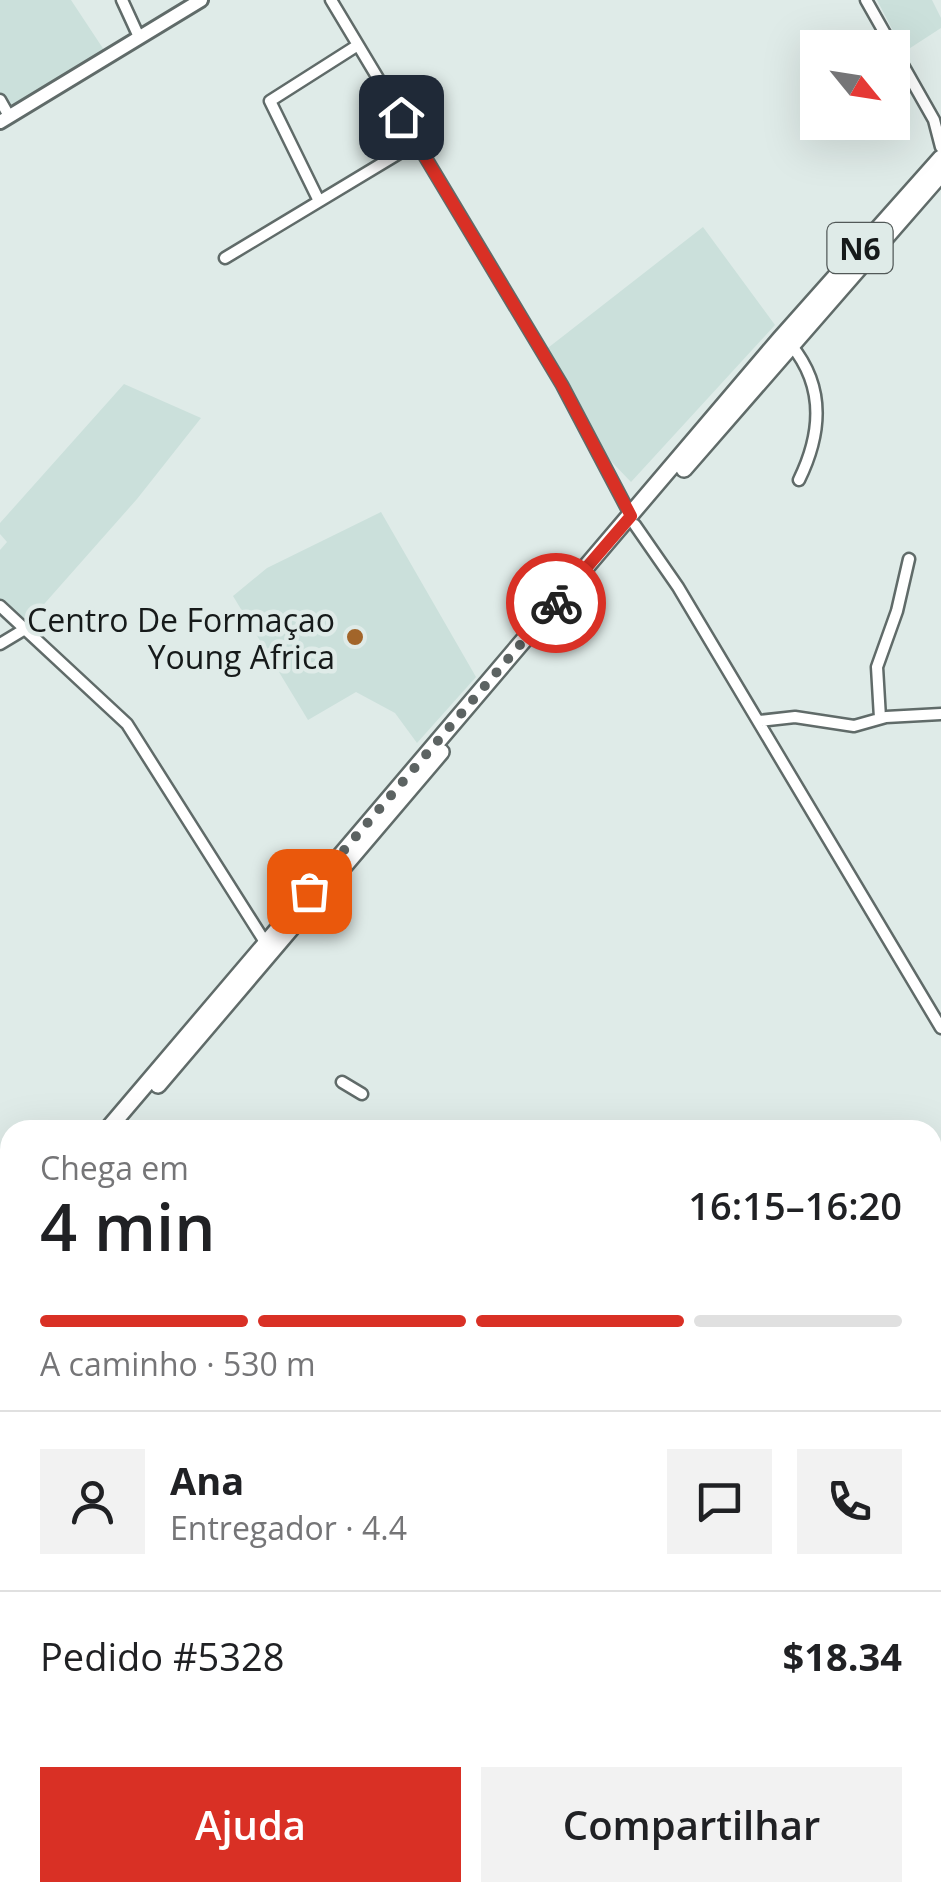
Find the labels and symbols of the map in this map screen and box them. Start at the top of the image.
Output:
north arrow [800,30,910,140]
pin [359,75,444,160]
road number: N6 [828,223,892,273]
courier [506,553,606,653]
place label: Centro De Formaçao Young Africa [27,598,335,678]
marker: Centro De Formaçao Young Africa [344,626,366,648]
pin [267,849,352,934]

